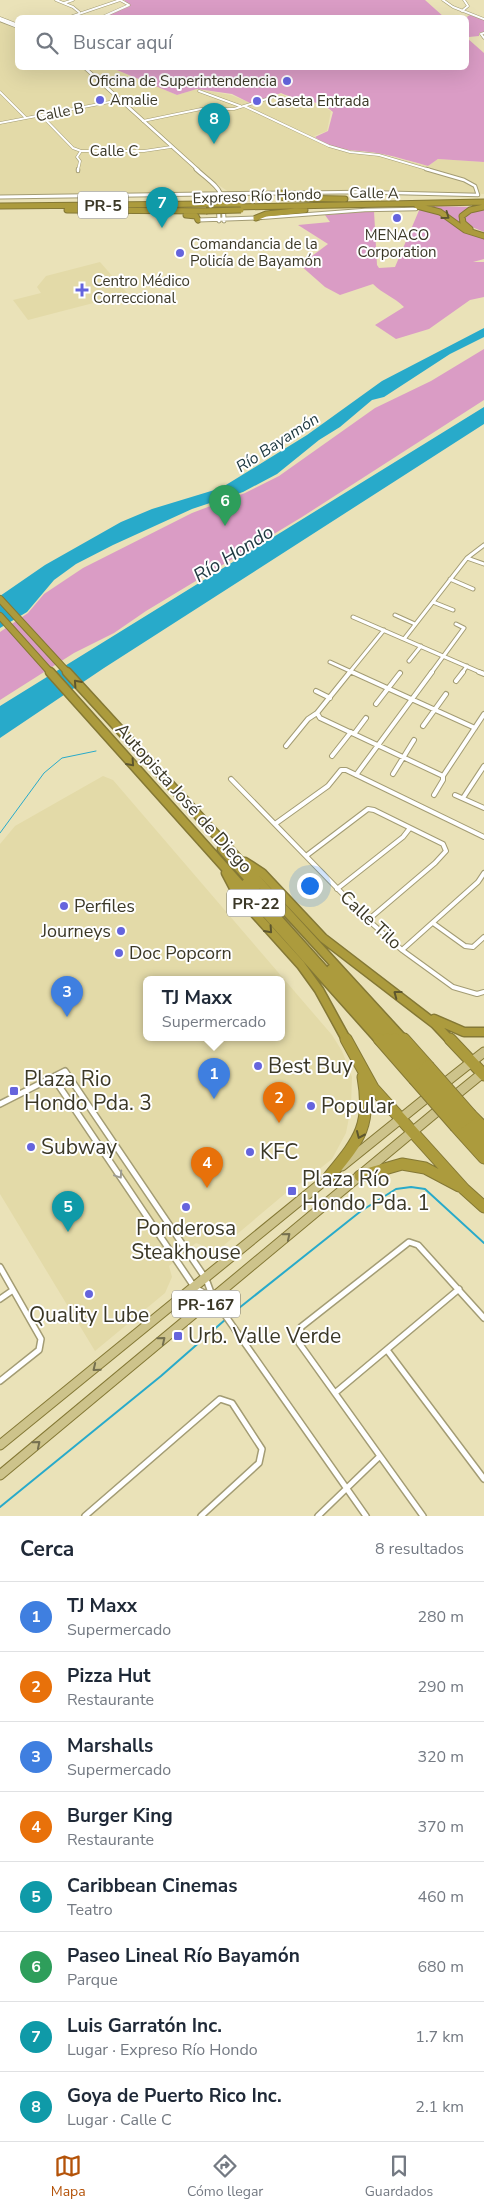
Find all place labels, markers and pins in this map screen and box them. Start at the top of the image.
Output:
place label: Oficina de Superintendencia [89,71,277,91]
marker: Oficina de Superintendencia [281,75,293,87]
place label: Amalie [110,90,158,110]
place label: Caseta Entrada [267,91,370,111]
marker: Amalie [94,94,106,106]
marker: Caseta Entrada [251,95,263,107]
pin: 8 [198,103,230,144]
pin: 7 [146,187,178,228]
marker: MENACO Corporation [391,212,403,224]
place label: MENACO Corporation [357,225,437,262]
place label: Comandancia de la Policía de Bayamón [190,234,321,271]
marker: Comandancia de la Policía de Bayamón [174,247,186,259]
place label: Centro Médico Correccional [93,271,190,308]
marker: Centro Médico Correccional [75,283,89,297]
pin: 6 [209,485,241,526]
place label: Perfiles [74,894,135,918]
marker: Perfiles [58,900,70,912]
place label: Journeys [40,919,111,943]
marker: Journeys [115,925,127,937]
place label: Doc Popcorn [129,941,232,965]
marker: Doc Popcorn [113,947,125,959]
pin: 3 [51,976,83,1017]
place label: Best Buy [268,1052,353,1080]
pin: 1 [198,1058,230,1099]
marker: Best Buy [252,1060,264,1072]
place label: Plaza Rio Hondo Pda. 3 [24,1065,152,1117]
pin: 2 [263,1082,295,1123]
marker: Plaza Rio Hondo Pda. 3 [8,1085,20,1097]
place label: Popular [321,1092,395,1120]
marker: Popular [305,1100,317,1112]
place label: Subway [41,1133,117,1161]
place label: KFC [260,1138,298,1166]
marker: Subway [25,1141,37,1153]
marker: KFC [244,1146,256,1158]
pin: 4 [191,1147,223,1188]
place label: Plaza Río Hondo Pda. 1 [302,1165,430,1217]
marker: Plaza Río Hondo Pda. 1 [286,1185,298,1197]
pin: 5 [52,1191,84,1232]
marker: Ponderosa Steakhouse [180,1201,192,1213]
place label: Ponderosa Steakhouse [131,1214,241,1266]
marker: Quality Lube [83,1288,95,1300]
place label: Quality Lube [29,1301,149,1329]
place label: Urb. Valle Verde [188,1322,341,1350]
marker: Urb. Valle Verde [172,1330,184,1342]

